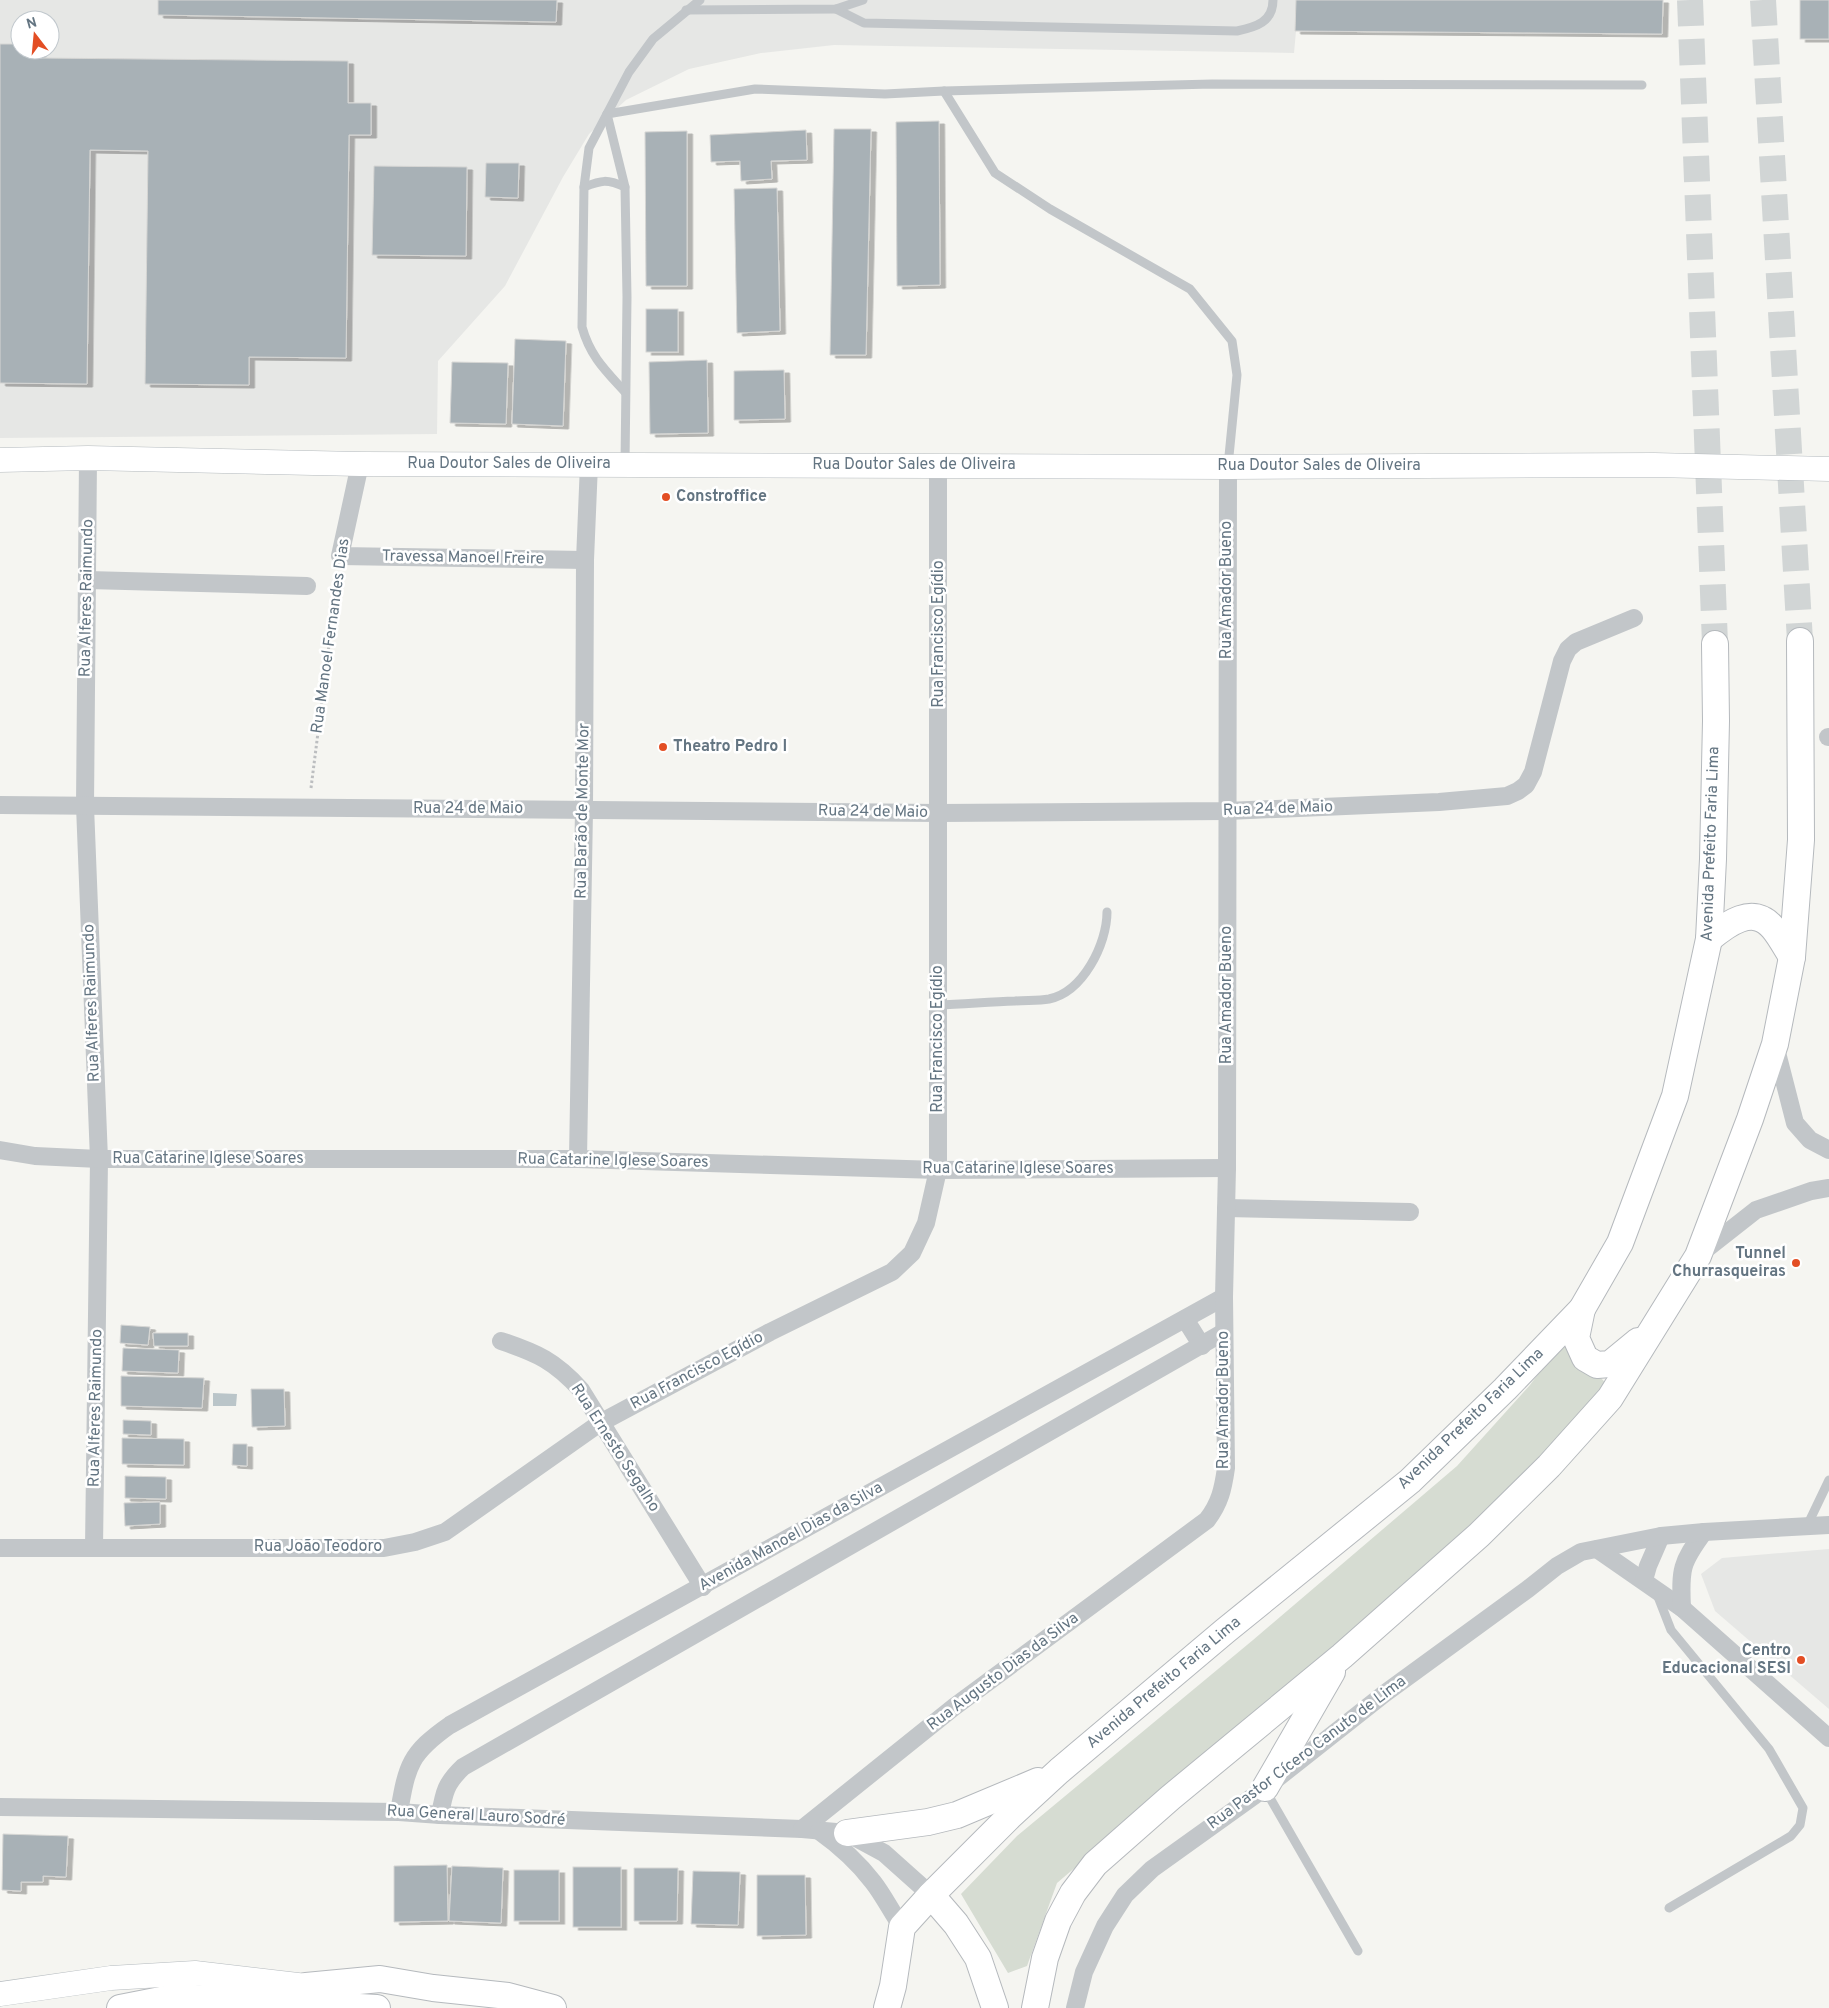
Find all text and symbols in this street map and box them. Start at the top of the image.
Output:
north arrow [10,10,60,60]
text: N [25,14,39,34]
street label: Rua Doutor Sales de Oliveira [407,454,611,474]
street label: Rua Doutor Sales de Oliveira [812,455,1016,475]
street label: Rua Doutor Sales de Oliveira [1217,456,1421,476]
place label: Constroffice [676,487,767,507]
marker: Constroffice [660,491,672,503]
street label: Rua Alferes Raimundo [76,519,98,677]
street label: Rua Amador Bueno [1217,521,1237,659]
street label: Rua Manoel Fernandes Dias [307,537,355,735]
street label: Travessa Manoel Freire [382,547,544,569]
street label: Rua Francisco Egídio [929,560,949,708]
street label: Rua Barão de Monte Mor [571,723,595,899]
place label: Theatro Pedro I [673,737,787,757]
marker: Theatro Pedro I [657,741,669,753]
street label: Avenida Prefeito Faria Lima [1698,746,1724,942]
street label: Rua 24 de Maio [1223,797,1333,821]
street label: Rua 24 de Maio [413,799,523,819]
street label: Rua 24 de Maio [818,801,928,823]
street label: Rua Alferes Raimundo [79,924,105,1082]
street label: Rua Amador Bueno [1217,926,1237,1064]
street label: Rua Francisco Egídio [928,965,948,1113]
street label: Rua Catarine Iglese Soares [112,1149,304,1169]
street label: Rua Catarine Iglese Soares [517,1149,709,1173]
street label: Rua Catarine Iglese Soares [922,1159,1114,1179]
place label: Tunnel Churrasqueiras [1672,1244,1786,1282]
marker: Tunnel Churrasqueiras [1790,1257,1802,1269]
street label: Rua Francisco Egídio [627,1328,767,1414]
street label: Rua Alferes Raimundo [85,1329,107,1487]
street label: Rua Amador Bueno [1214,1331,1234,1469]
street label: Avenida Prefeito Faria Lima [1394,1344,1548,1494]
street label: Rua Ernesto Segalho [566,1380,664,1516]
street label: Avenida Manoel Dias da Silva [696,1478,886,1596]
street label: Rua João Teodoro [254,1537,382,1557]
street label: Rua Augusto Dias da Silva [923,1608,1083,1736]
street label: Avenida Prefeito Faria Lima [1083,1613,1245,1753]
place label: Centro Educacional SESI [1662,1641,1791,1679]
marker: Centro Educacional SESI [1795,1654,1807,1666]
street label: Rua Pastor Cícero Canuto de Lima [1204,1672,1410,1834]
street label: Rua General Lauro Sodré [386,1801,566,1831]

